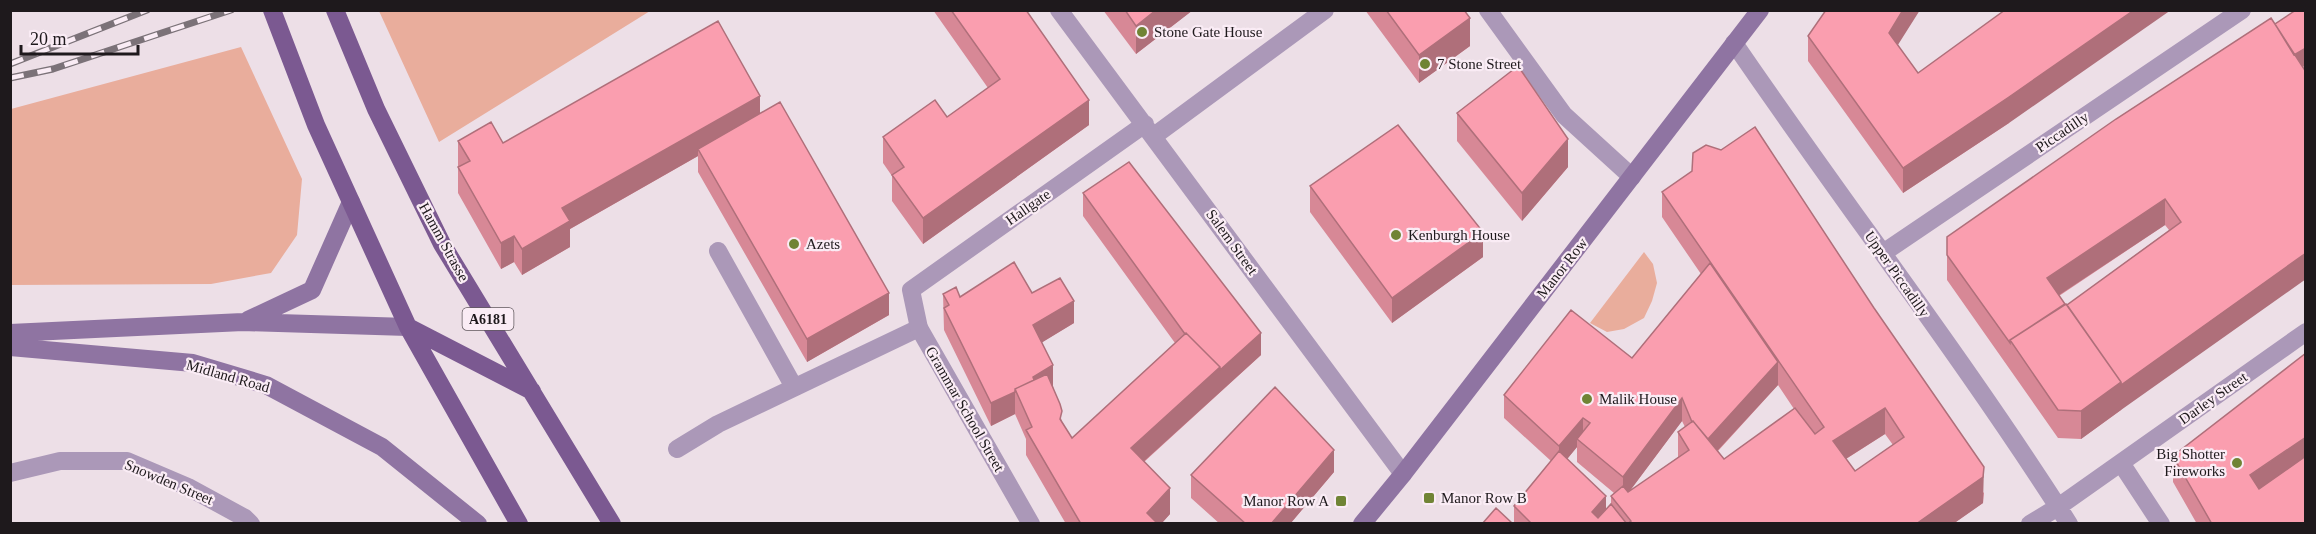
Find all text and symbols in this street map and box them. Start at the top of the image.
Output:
scale bar [21,18,138,56]
place label: Stone Gate House [1154,24,1263,40]
marker: Stone Gate House [1135,25,1149,39]
text: 20 m [30,29,67,49]
place label: 7 Stone Street [1437,56,1522,72]
marker: 7 Stone Street [1418,57,1432,71]
street label: Piccadilly [2033,108,2092,155]
street label: Hallgate [1003,186,1054,228]
street label: Hamm Strasse [416,200,472,284]
street label: Salem Street [1203,206,1261,278]
place label: Kenburgh House [1408,227,1510,243]
marker: Kenburgh House [1389,228,1403,242]
street label: Upper Piccadilly [1861,228,1933,320]
street label: Manor Row [1534,235,1591,301]
place label: Azets [806,236,840,252]
marker: Azets [787,237,801,251]
road number: A6181 [462,308,514,330]
street label: Grammar School Street [923,344,1008,475]
street label: Midland Road [184,356,272,396]
street label: Darley Street [2176,368,2251,427]
place label: Malik House [1599,391,1677,407]
marker: Malik House [1580,392,1594,406]
place label: Big Shotter Fireworks [2156,446,2225,479]
street label: Snowden Street [122,456,216,508]
marker: Big Shotter Fireworks [2230,456,2244,470]
place label: Manor Row B [1441,490,1527,506]
marker: Manor Row B [1422,491,1436,505]
place label: Manor Row A [1243,493,1329,509]
marker: Manor Row A [1334,494,1348,508]

